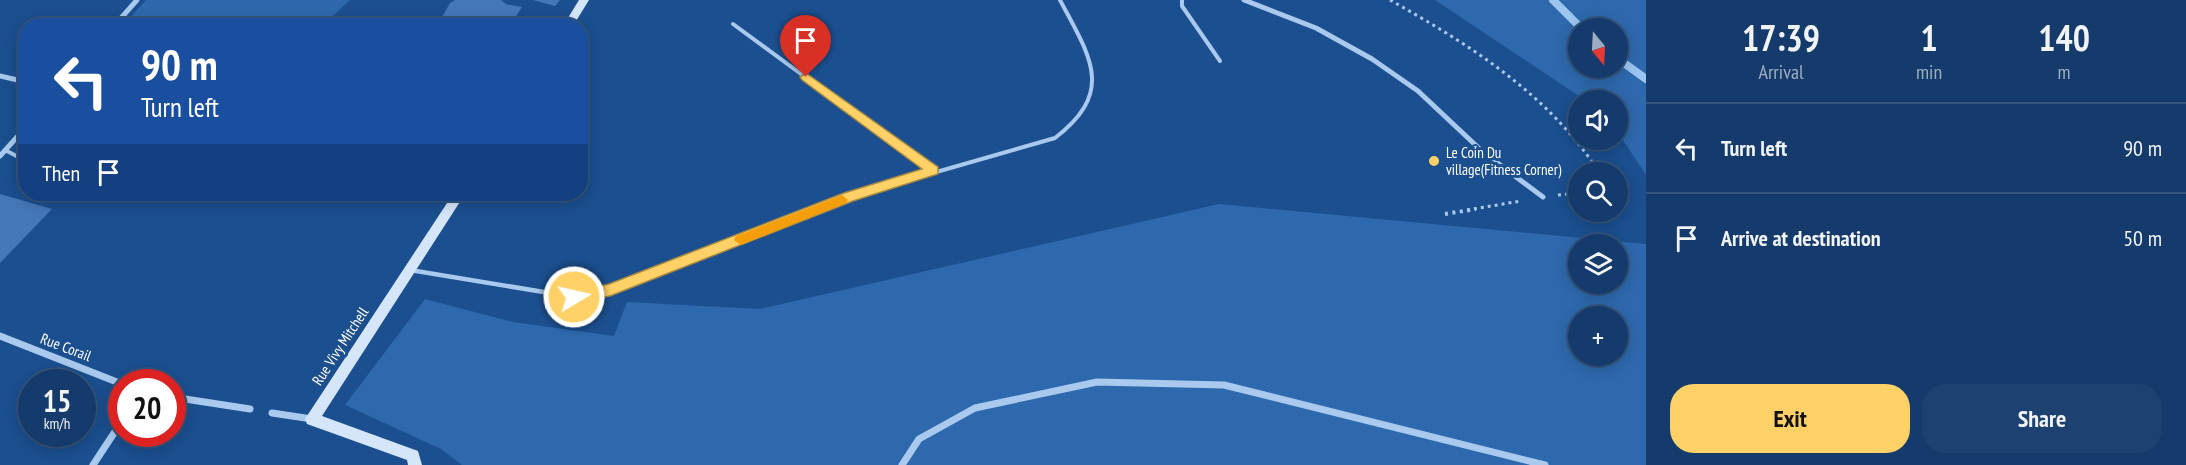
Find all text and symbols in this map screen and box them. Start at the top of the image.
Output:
text: 17:39 [1742,14,1820,61]
text: 1 [1920,14,1938,61]
text: 140 [2038,14,2090,61]
pin [780,15,831,77]
north arrow [1568,18,1628,78]
map controls [1568,18,1628,366]
icon: arrive [789,24,822,57]
text: 90 m [141,37,218,92]
icon: left [42,42,120,120]
text: Arrival [1758,59,1804,85]
text: min [1916,59,1942,85]
text: m [2058,59,2071,85]
text: Turn left [141,90,219,124]
button: sound [1568,90,1628,150]
icon: left [1670,132,1703,165]
text: Turn left [1721,134,1787,162]
text: 90 m [2123,134,2162,162]
place label: Le Coin Du village(Fitness Corner) [1446,143,1562,179]
marker: Le Coin Du village(Fitness Corner) [1427,154,1441,168]
icon: arrive [92,156,125,189]
text: Then [42,159,80,187]
button: search [1568,162,1628,222]
icon: arrive [1670,222,1703,255]
text: Arrive at destination [1721,224,1881,252]
text: 50 m [2123,224,2162,252]
button: layers [1568,234,1628,294]
position arrow [542,265,606,329]
street label: Rue Vivy Mitchell [308,303,373,389]
button: + [1568,306,1628,366]
street label: Rue Corail [38,329,95,366]
speed limit sign: 20 [108,369,186,447]
text: 15 [43,381,71,420]
button: Exit [1670,384,1910,453]
button: Share [1922,384,2162,453]
text: km/h [44,414,70,433]

